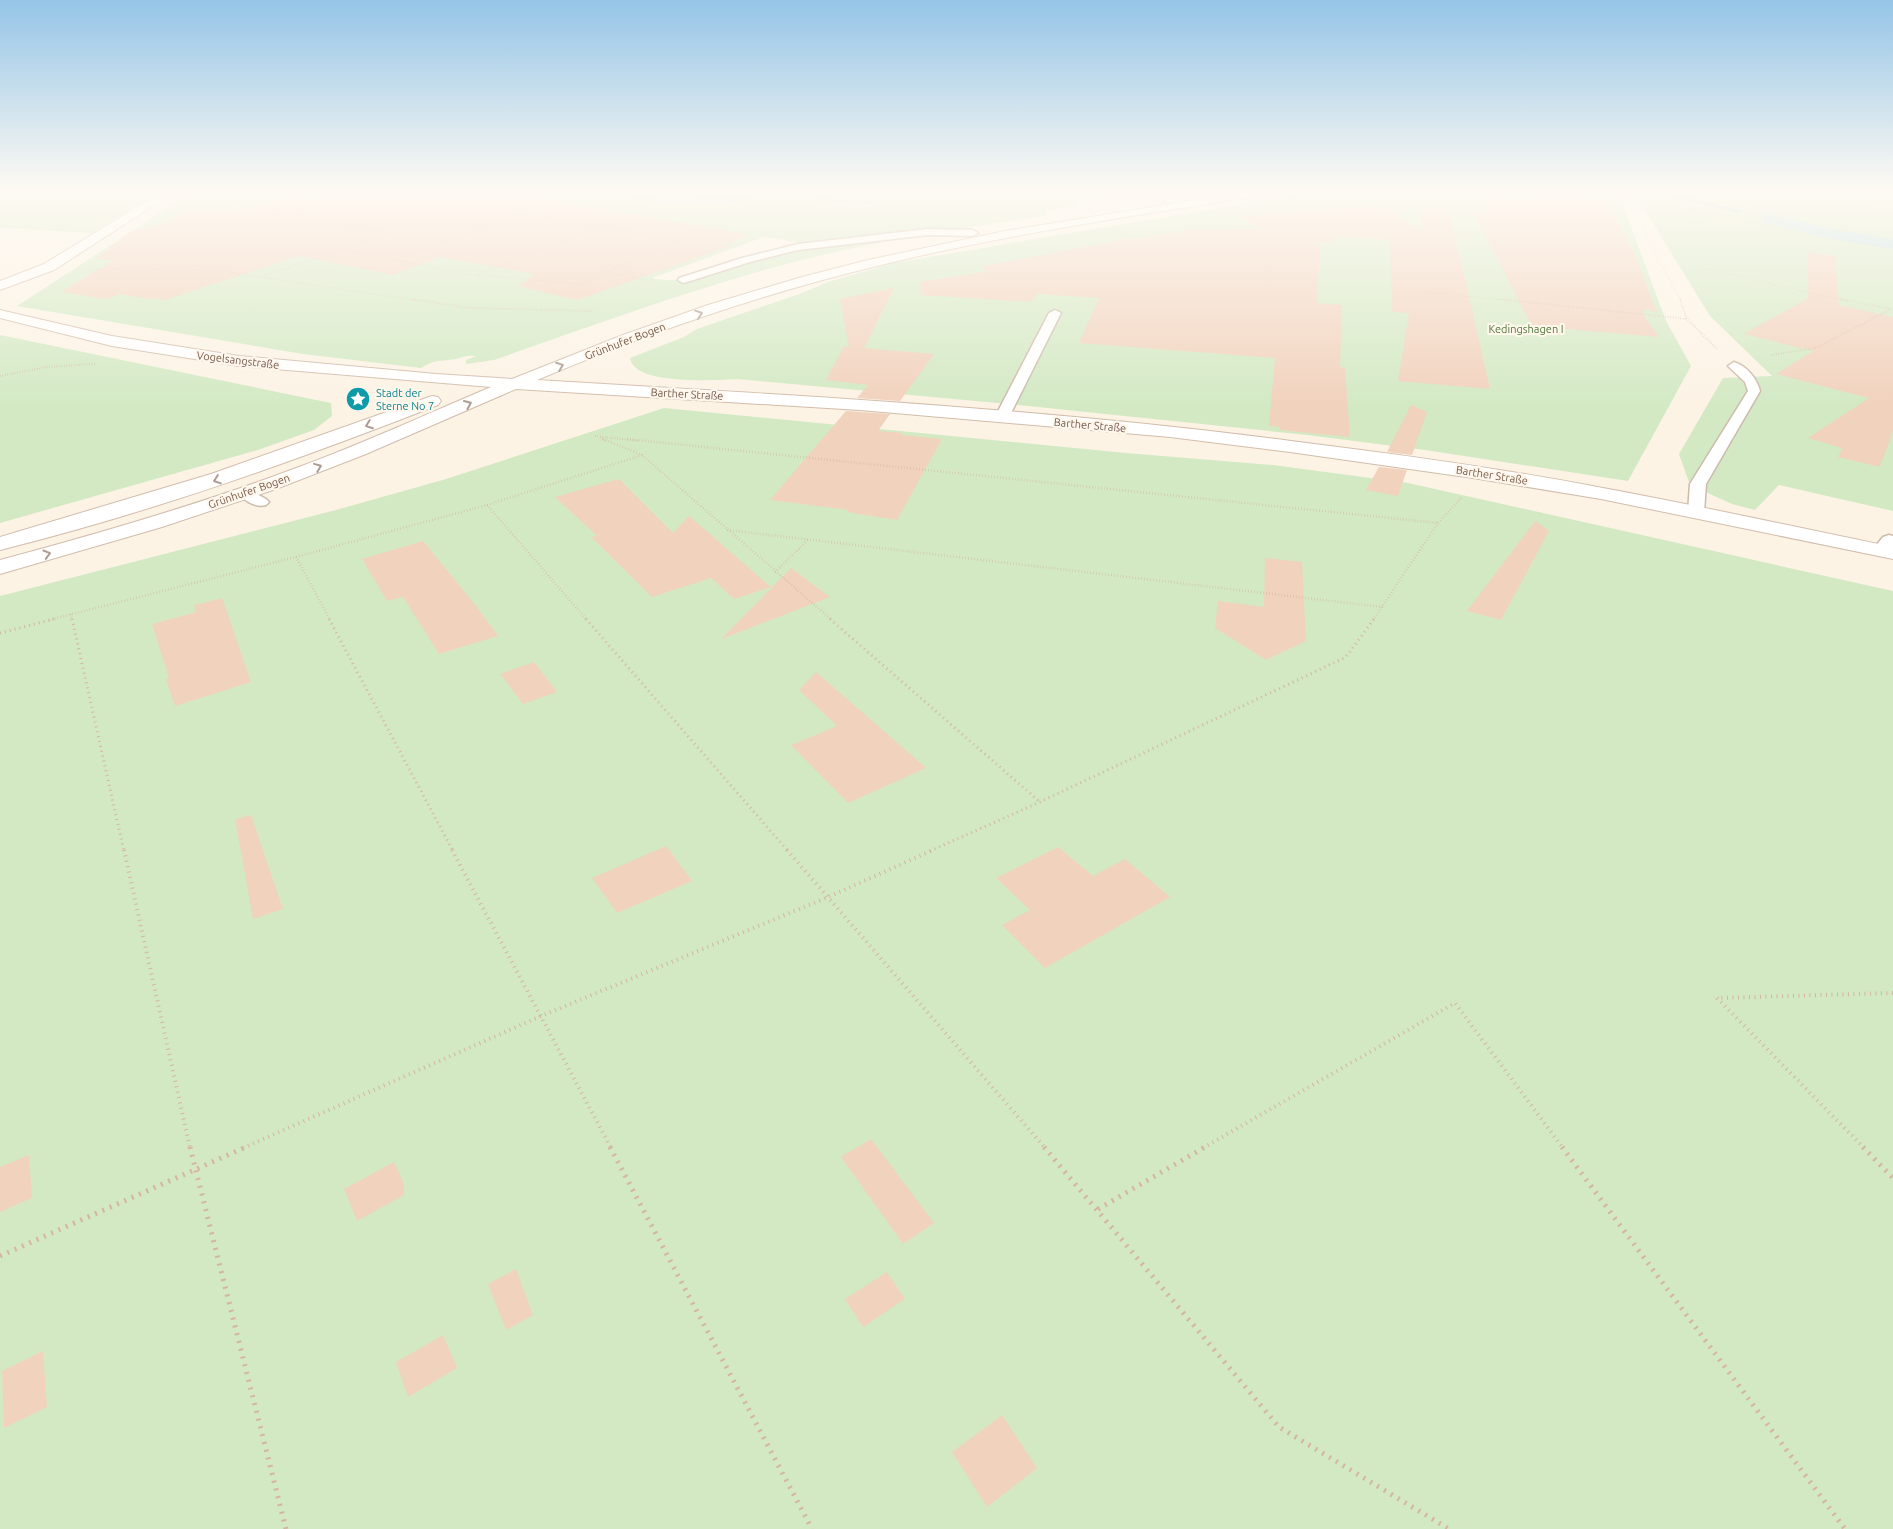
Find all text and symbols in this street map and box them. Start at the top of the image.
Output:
one-way arrow [694,310,702,320]
street label: Grünhufer Bogen [583,320,667,362]
park label: Kedingshagen I [1488,323,1564,335]
street label: Vogelsangstraße [196,349,280,371]
one-way arrow [555,361,564,372]
place icon: Stadt der Sterne No 7 [345,386,371,412]
street label: Barther Straße [650,386,724,402]
place label: Stadt der Sterne No 7 [376,387,434,412]
one-way arrow [463,400,472,411]
street label: Barther Straße [1053,416,1127,434]
one-way arrow [366,419,374,429]
one-way arrow [313,463,322,473]
street label: Barther Straße [1455,463,1529,487]
street label: Grünhufer Bogen [207,471,291,511]
one-way arrow [213,474,221,484]
one-way arrow [43,549,51,560]

